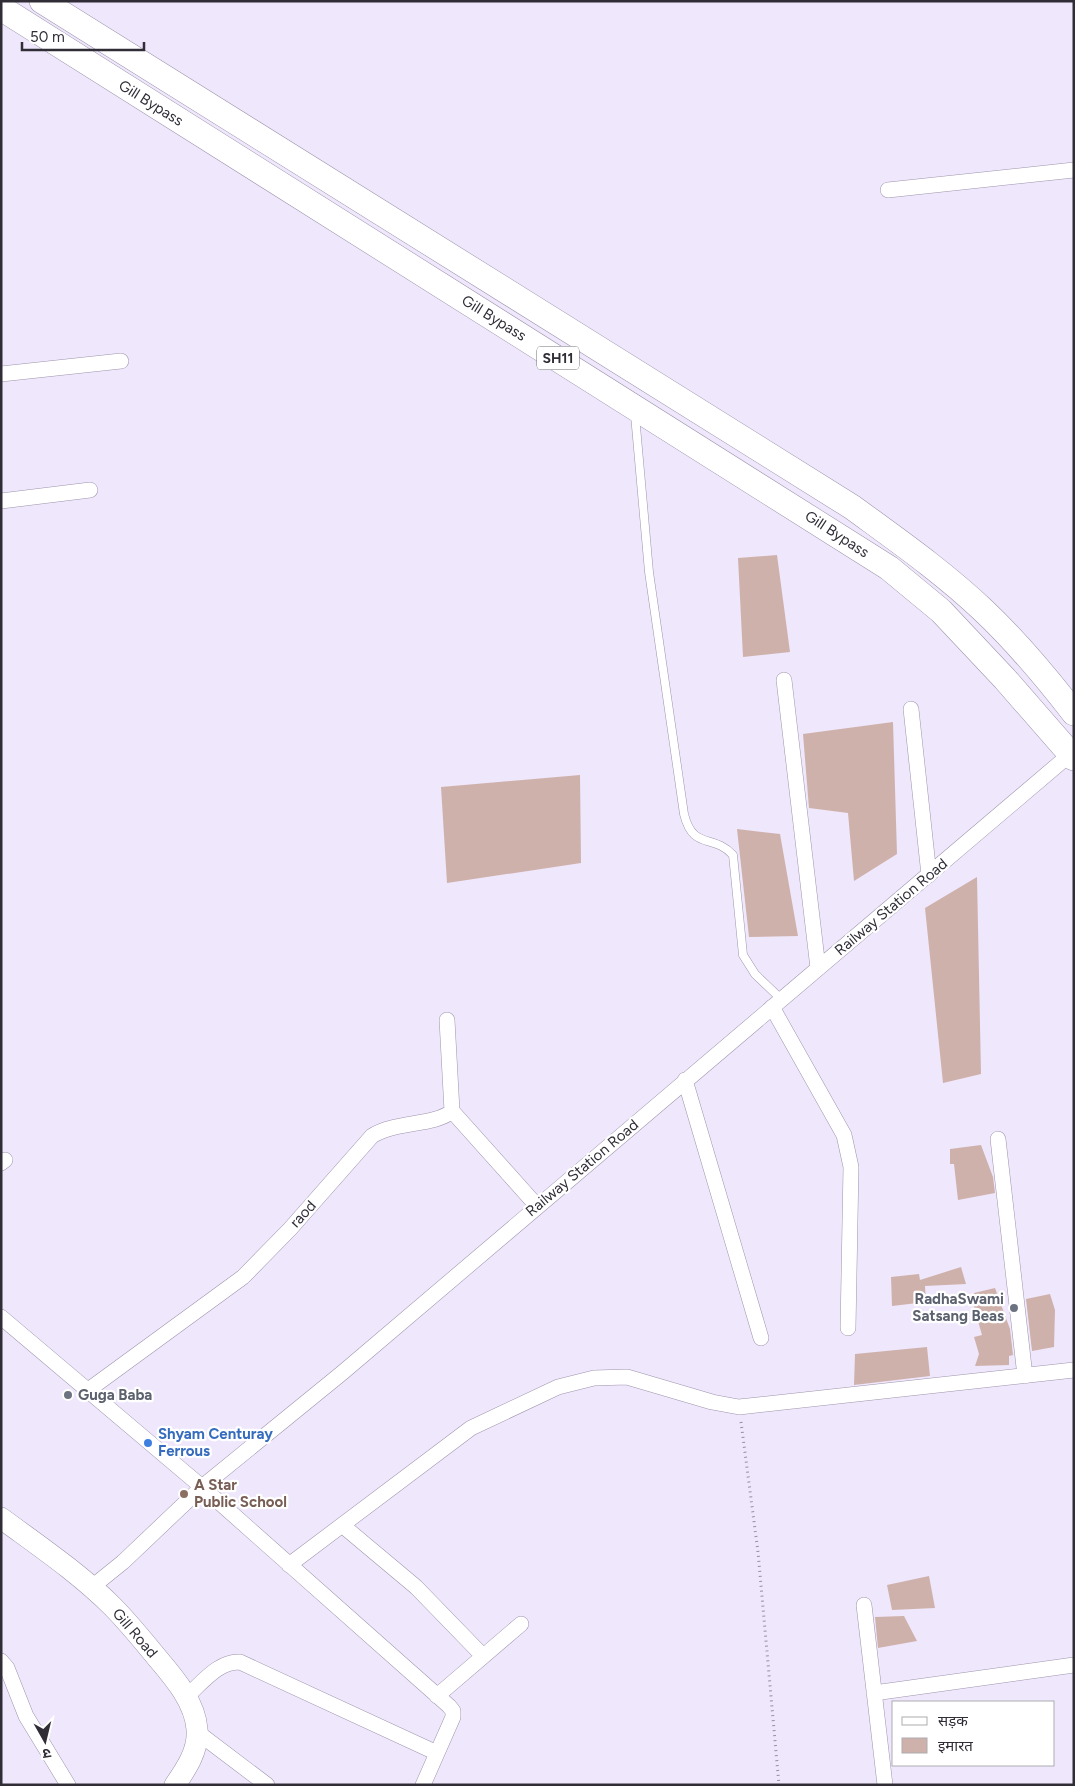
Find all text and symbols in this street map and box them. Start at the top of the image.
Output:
scale bar [22,20,145,52]
text: 50 m [30,28,65,46]
street label: Gill Bypass [115,76,187,130]
street label: Gill Bypass [458,291,530,345]
road number: SH11 [537,346,579,369]
street label: Gill Bypass [802,507,872,561]
street label: Railway Station Road [831,855,951,959]
street label: Railway Station Road [522,1116,642,1220]
street label: raod [286,1197,320,1231]
place label: RadhaSwami Satsang Beas [912,1290,1004,1325]
marker: RadhaSwami Satsang Beas [1008,1302,1020,1314]
place label: Guga Baba [78,1386,152,1404]
marker: Guga Baba [62,1389,74,1401]
place label: Shyam Centuray Ferrous [158,1425,273,1460]
marker: Shyam Centuray Ferrous [142,1437,154,1449]
place label: A Star Public School [194,1476,287,1511]
marker: A Star Public School [178,1488,190,1500]
street label: Gill Road [109,1605,161,1661]
legend [892,1701,1055,1766]
text: सड़क [938,1712,968,1730]
north arrow [20,1716,70,1766]
text: इमारत [938,1737,973,1755]
text: उ [41,1744,52,1762]

